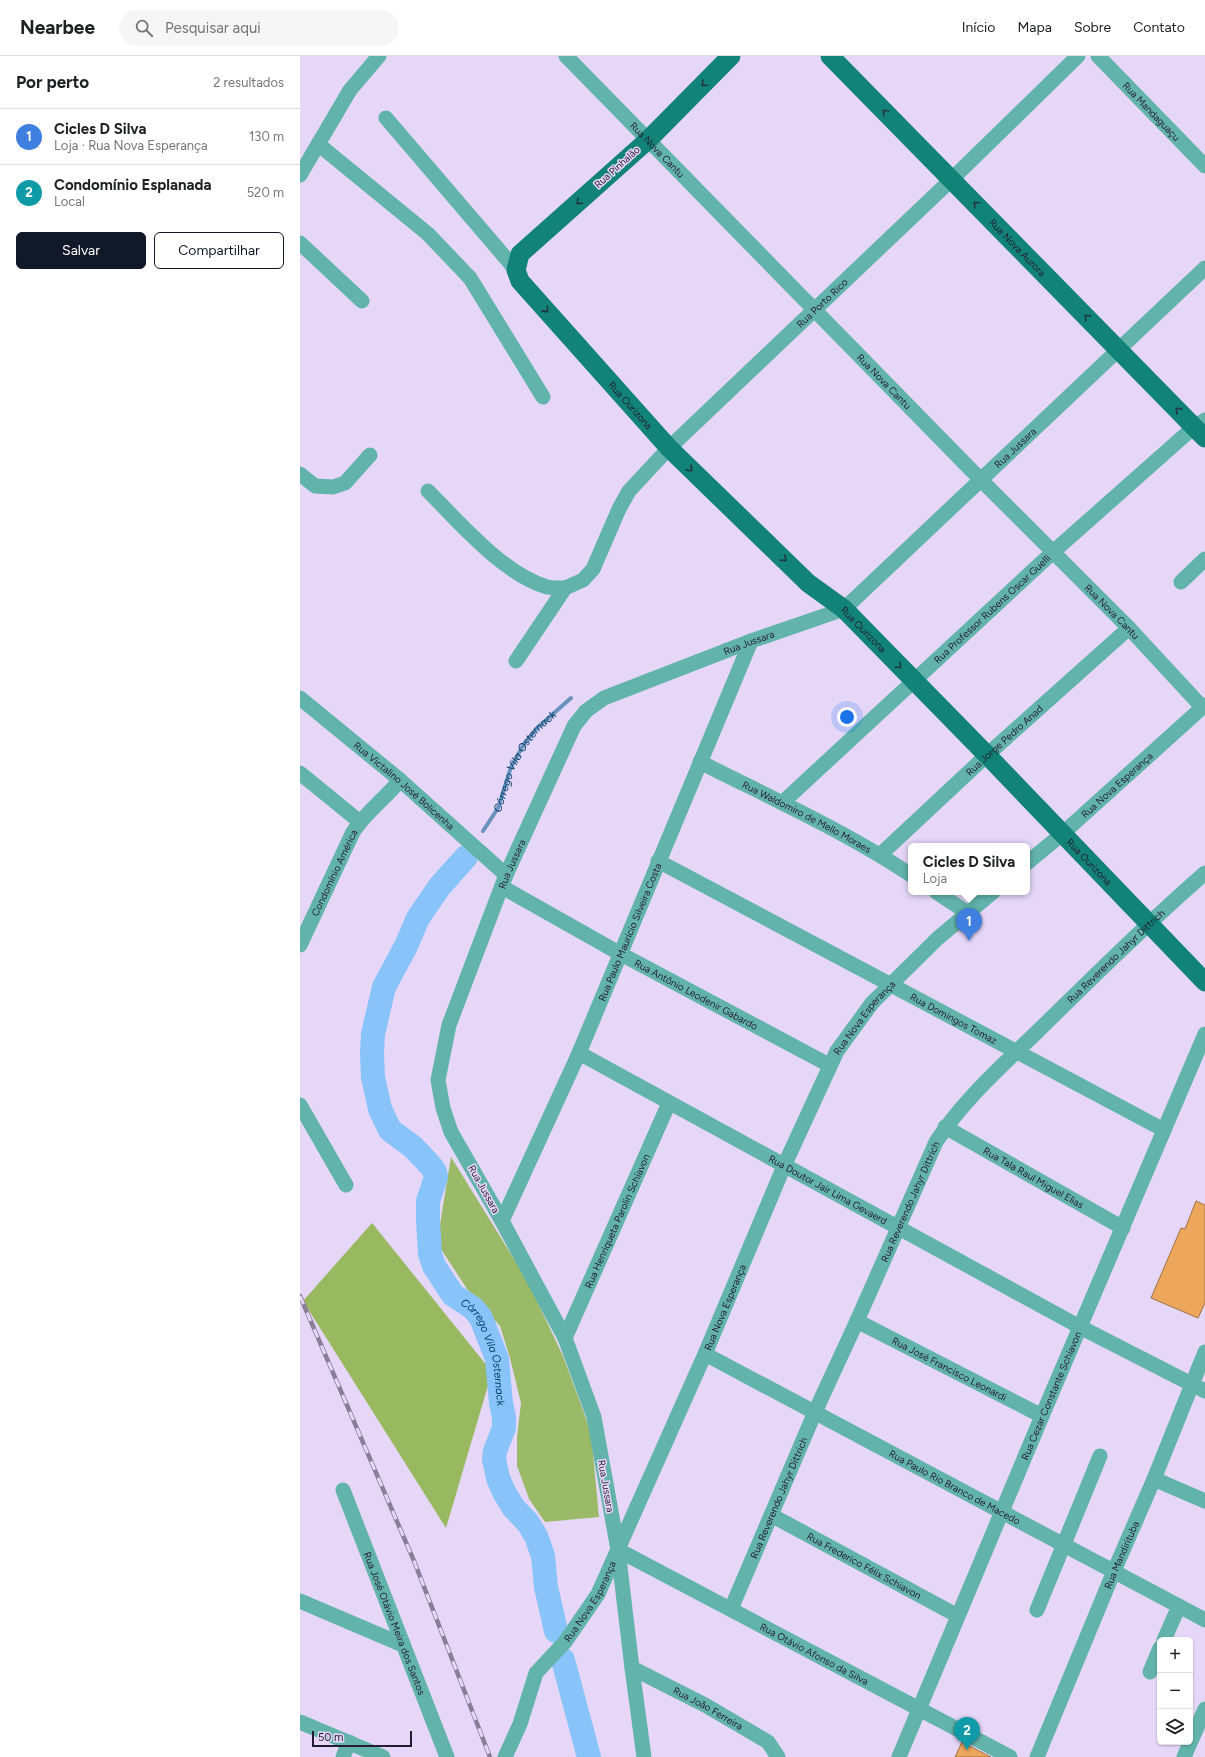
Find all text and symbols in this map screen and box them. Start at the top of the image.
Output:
search box [119,10,399,46]
text: Nearbee [20,16,95,39]
icon: search [133,17,155,39]
text: Pesquisar aqui [165,19,261,37]
text: Início [962,19,995,36]
text: Mapa [1017,19,1052,36]
text: Sobre [1074,19,1111,36]
text: Contato [1133,19,1185,36]
text: Por perto [16,72,89,92]
text: 2 resultados [213,75,284,90]
one-way arrow [701,79,709,87]
street label: Rua Mandaguaçu [1120,79,1183,143]
one-way arrow [882,109,890,117]
street label: Rua Nova Cantu [628,119,688,180]
text: Cicles D Silva [54,120,146,138]
text: 1 [26,129,32,144]
text: 130 m [249,129,284,144]
text: Loja · Rua Nova Esperança [54,138,208,153]
street label: Rua Pinhalão [592,143,643,191]
text: Condomínio Esplanada [54,176,211,194]
text: 2 [25,185,33,200]
text: 520 m [247,185,284,200]
text: Local [54,194,85,209]
one-way arrow [576,197,584,204]
one-way arrow [973,201,981,209]
street label: Rua Nova Aurora [987,216,1049,279]
button: Salvar [16,232,146,269]
button: Compartilhar [154,232,284,269]
street label: Rua Porto Rico [793,275,850,330]
one-way arrow [542,306,549,313]
one-way arrow [1084,314,1092,322]
street label: Rua Nova Cantu [854,351,914,412]
street label: Rua Ourizona [606,378,656,432]
one-way arrow [1175,407,1183,415]
street label: Rua Jussara [991,425,1039,471]
one-way arrow [685,464,693,472]
street label: Rua Professor Rubens Oscar Guelli [931,551,1053,666]
one-way arrow [779,554,787,562]
street label: Rua Nova Cantu [1082,581,1142,642]
street label: Rua Ourizona [838,603,889,655]
street label: Rua Jussara [721,627,776,658]
one-way arrow [894,661,902,669]
street label: Rua Jorge Pedro Anad [963,702,1045,778]
your location [837,707,857,727]
water label: Córrego Vila Osternack [491,708,559,814]
street label: Rua Victalino José Bolicenha [351,738,457,832]
street label: Rua Nova Esperança [1078,749,1155,820]
street label: Rua Waldomiro de Mello Moraes [740,778,874,856]
street label: Condomínio América [308,827,360,918]
street label: Rua Ourizona [1064,836,1115,888]
street label: Rua Jussara [495,837,528,891]
popup [908,843,1030,895]
text: Cicles D Silva [923,853,1015,871]
street label: Rua Paulo Maurício Silveira Costa [595,861,664,1003]
text: Loja [923,871,947,886]
street label: Rua Reverendo Jahyr Dittrich [1064,906,1168,1006]
pin: 1 [956,908,982,941]
street label: Rua Antônio Leodenir Gabardo [632,956,760,1033]
street label: Rua Nova Esperança [830,977,898,1057]
street label: Rua Domingos Tomaz [908,990,1000,1047]
street label: Rua Reverendo Jahyr Dittrich [877,1139,942,1264]
street label: Rua Tala Raul Miguel Elias [981,1144,1087,1211]
street label: Rua Henriqueta Parolin Schiavon [581,1151,652,1290]
street label: Rua Doutor Jair Lima Gevaerd [767,1152,890,1227]
street label: Rua Jussara [465,1163,503,1215]
street label: Rua Nova Esperança [701,1262,749,1352]
water label: Córrego Vila Osternack [458,1295,508,1408]
street label: Rua Cezar Constante Schiavon [1018,1329,1084,1462]
street label: Rua José Francisco Leonardi [890,1334,1009,1403]
street label: Rua Reverendo Jahyr Dittrich [747,1435,810,1560]
street label: Rua Paulo Rio Branco de Macedo [887,1447,1023,1527]
street label: Rua Jussara [595,1459,617,1513]
street label: Rua Mandirituba [1101,1519,1142,1591]
street label: Rua Frederico Félix Schiavon [805,1529,924,1602]
street label: Rua José Otávio Meira dos Santos [361,1550,429,1697]
street label: Rua Nova Esperança [561,1559,618,1644]
street label: Rua Otávio Afonso da Silva [758,1620,871,1688]
map controls [1157,1637,1193,1745]
button: + [1157,1637,1193,1673]
button: − [1157,1673,1193,1709]
street label: Rua João Ferreira [671,1684,745,1732]
button: layers [1157,1709,1193,1745]
pin: 2 [954,1717,980,1750]
scale bar [312,1729,412,1748]
text: 50 m [318,1731,343,1744]

